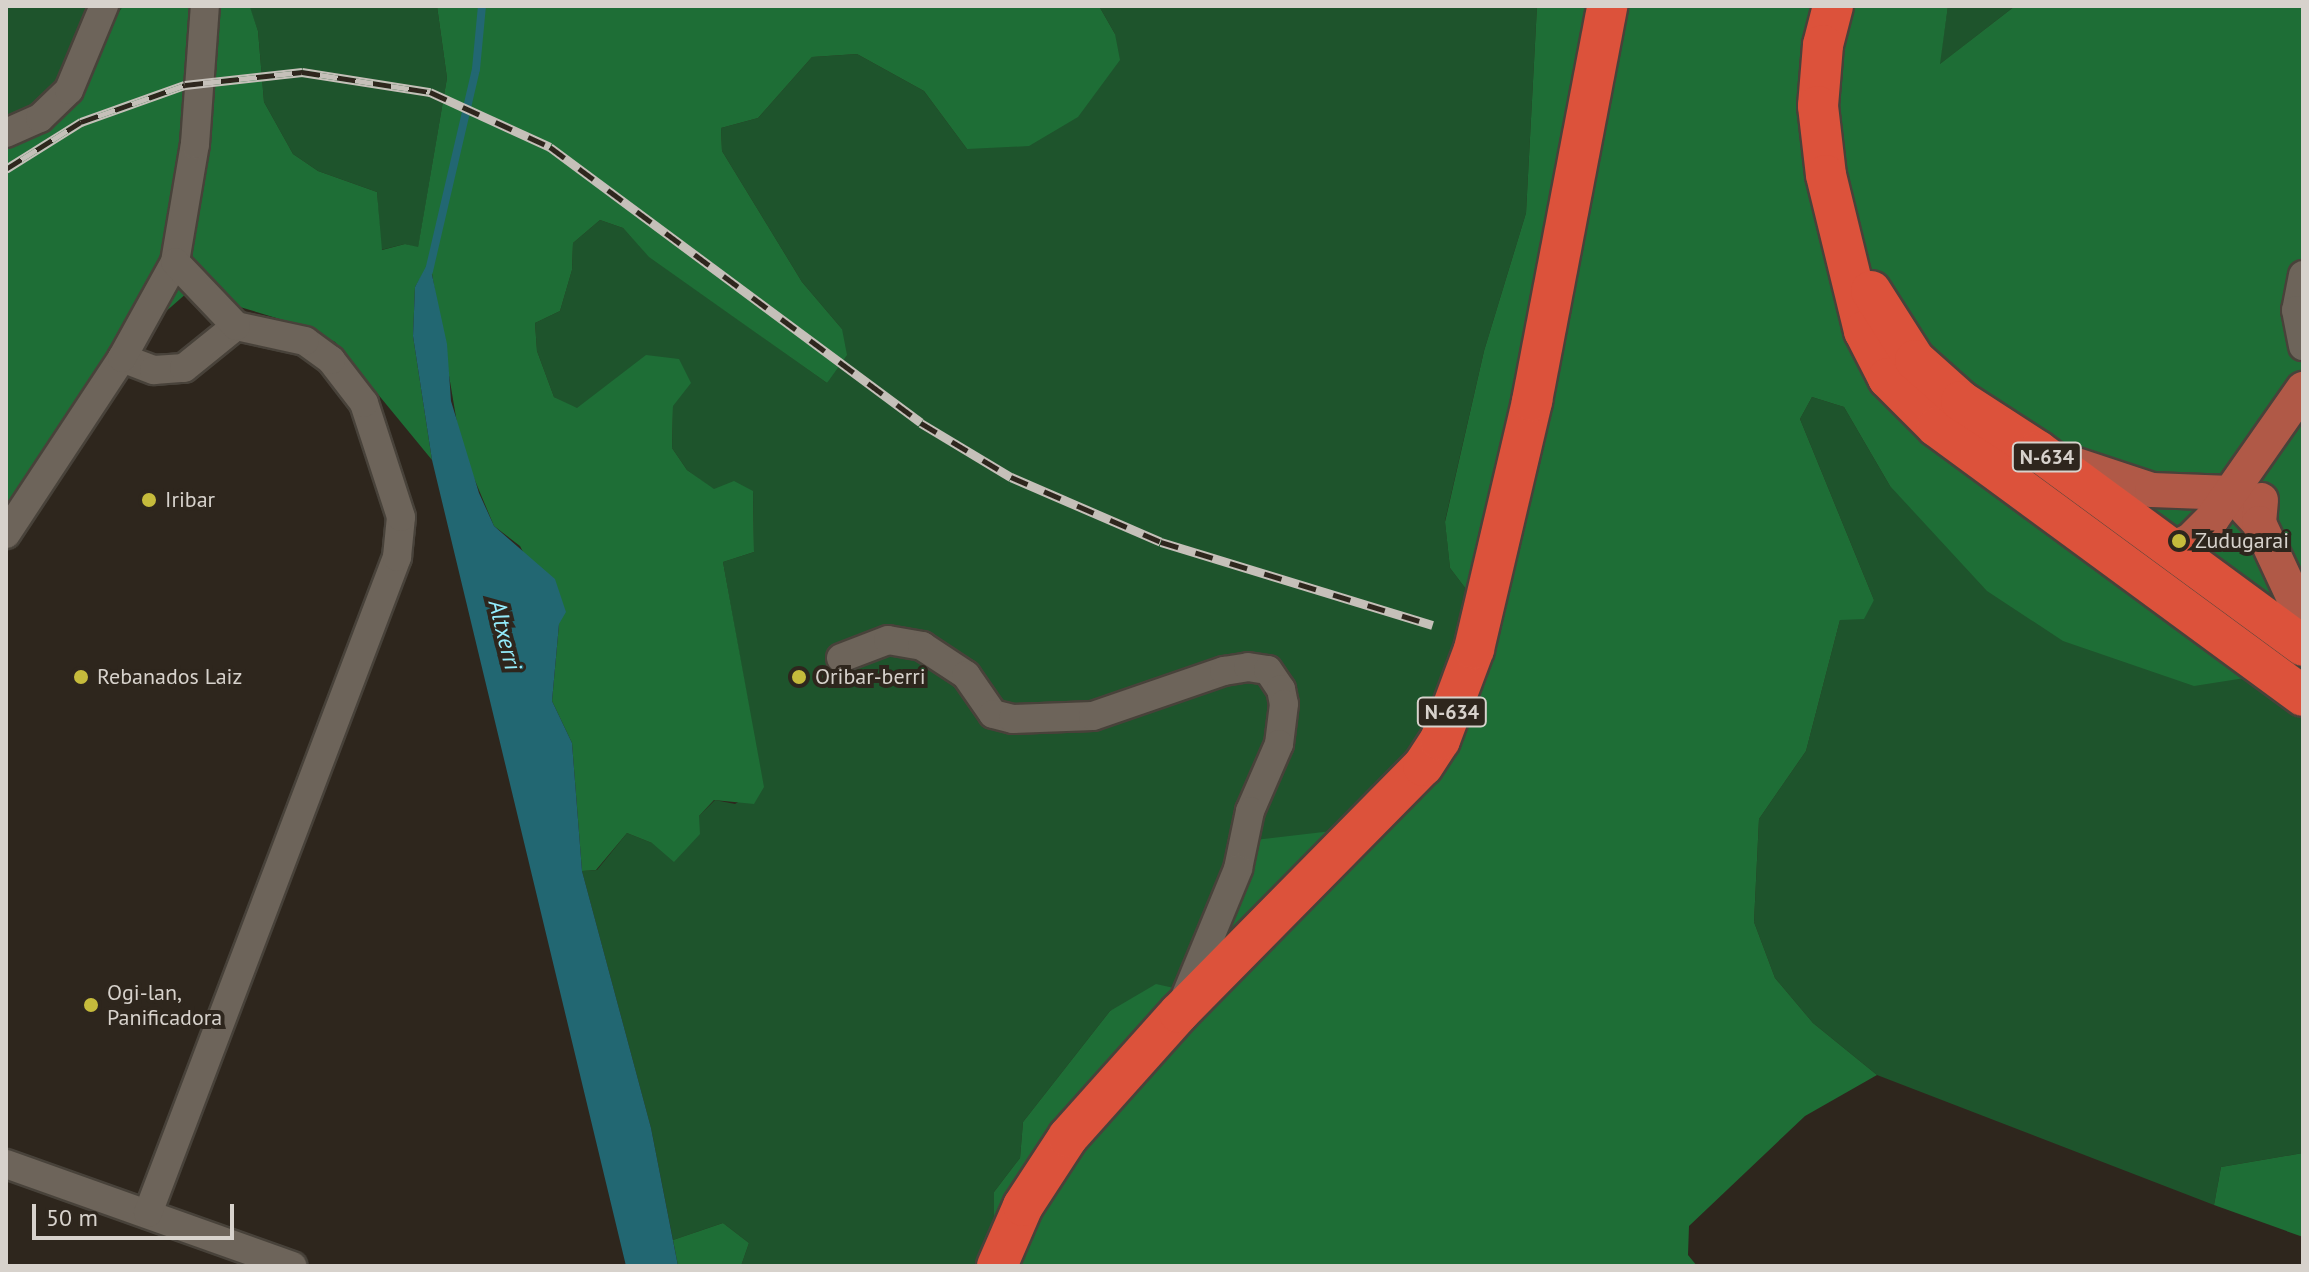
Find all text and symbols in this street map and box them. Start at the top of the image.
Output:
road number: N-634 [2011,441,2083,473]
place label: Iribar [165,487,215,513]
marker: Iribar [140,491,158,509]
place label: Zudugarai [2195,528,2289,554]
marker: Zudugarai [2170,532,2188,550]
water label: Altxerri [482,597,528,673]
place label: Rebanados Laiz [97,664,242,690]
place label: Oribar-berri [815,664,926,690]
marker: Rebanados Laiz [72,668,90,686]
marker: Oribar-berri [790,668,808,686]
road number: N-634 [1416,696,1488,728]
place label: Ogi-lan, Panificadora [107,979,222,1030]
marker: Ogi-lan, Panificadora [82,996,100,1014]
scale bar [36,1188,238,1238]
text: 50 m [46,1202,98,1233]

